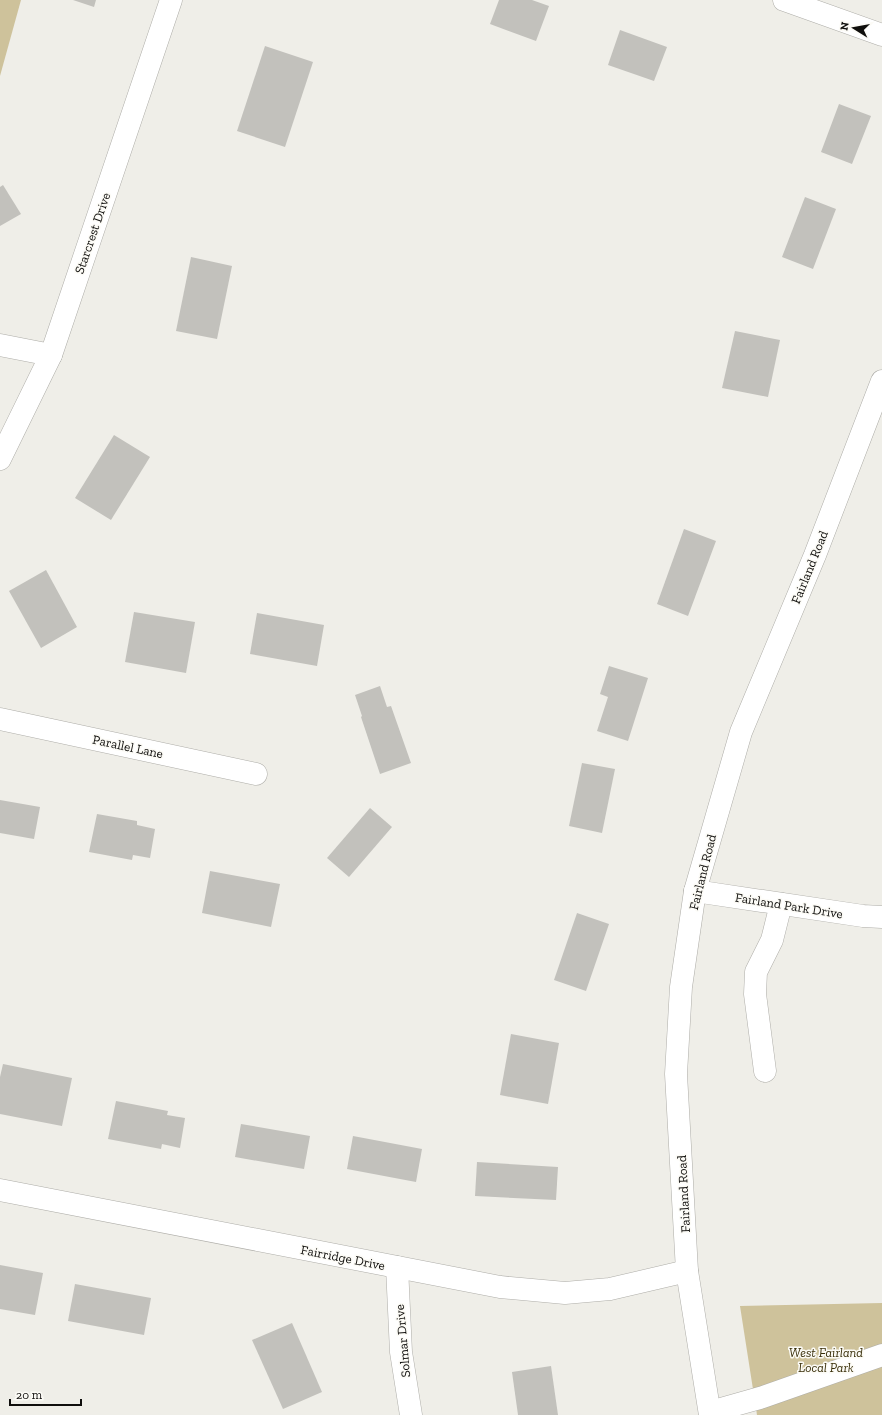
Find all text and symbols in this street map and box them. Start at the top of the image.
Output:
north arrow [834,8,874,48]
text: N [837,20,852,32]
street label: Starcrest Drive [72,190,113,276]
street label: Fairland Road [788,528,831,606]
street label: Parallel Lane [91,732,165,761]
street label: Fairland Road [686,833,719,912]
street label: Fairland Park Drive [734,890,844,921]
street label: Fairland Road [674,1155,693,1233]
street label: Fairridge Drive [300,1242,386,1273]
street label: Solmar Drive [392,1304,413,1378]
park label: West Fairland Local Park [789,1345,863,1375]
scale bar [10,1381,81,1407]
text: 20 m [16,1388,43,1402]

